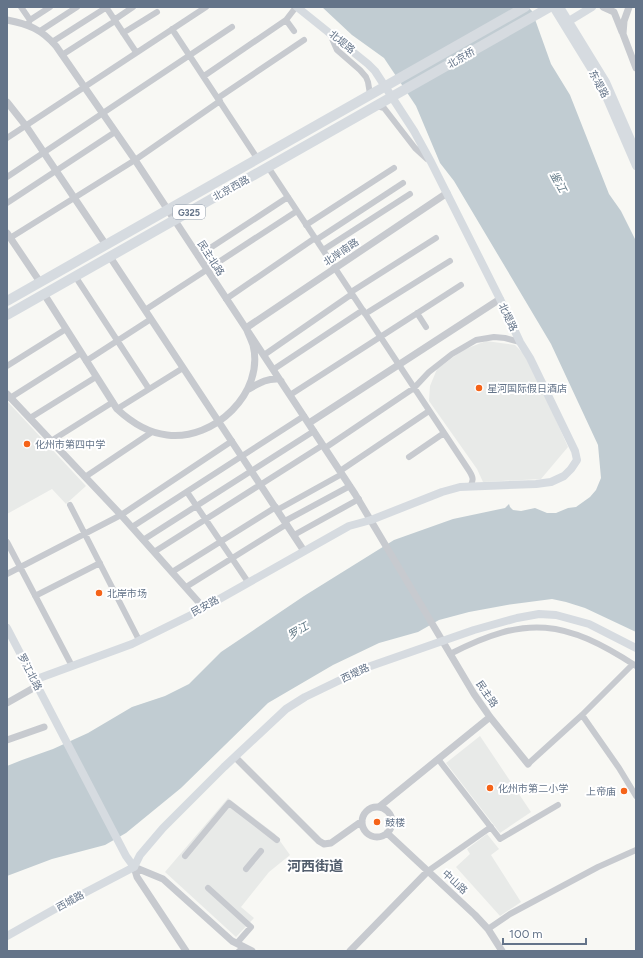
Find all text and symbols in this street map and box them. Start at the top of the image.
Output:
street label: 北堤路 [326,28,358,56]
street label: 北京桥 [445,45,477,71]
street label: 东堤路 [586,68,612,100]
water label: 鉴江 [547,169,569,196]
street label: 北京西路 [210,173,252,203]
road number: G325 [173,205,205,219]
street label: 北岸南路 [321,235,361,269]
street label: 民主北路 [195,238,227,278]
street label: 北堤路 [496,301,520,333]
place label: 星河国际假日酒店 [487,382,567,395]
marker: 星河国际假日酒店 [474,383,484,393]
place label: 化州市第四中学 [35,438,105,451]
marker: 化州市第四中学 [22,439,32,449]
place label: 北岸市场 [107,587,147,600]
marker: 北岸市场 [94,588,104,598]
street label: 民安路 [189,593,221,619]
water label: 罗江 [285,619,312,642]
street label: 罗江北路 [15,651,45,693]
street label: 西堤路 [339,661,371,685]
street label: 民主路 [473,678,501,710]
place label: 化州市第二小学 [498,782,568,795]
marker: 化州市第二小学 [485,783,495,793]
place label: 上帝庙 [586,785,616,798]
marker: 上帝庙 [619,786,629,796]
place label: 鼓楼 [385,816,405,829]
marker: 鼓楼 [372,817,382,827]
district label: 河西街道 [287,858,343,875]
street label: 中山路 [440,867,470,897]
street label: 西城路 [54,888,86,914]
scale bar [503,920,586,946]
text: 100 m [509,927,543,941]

